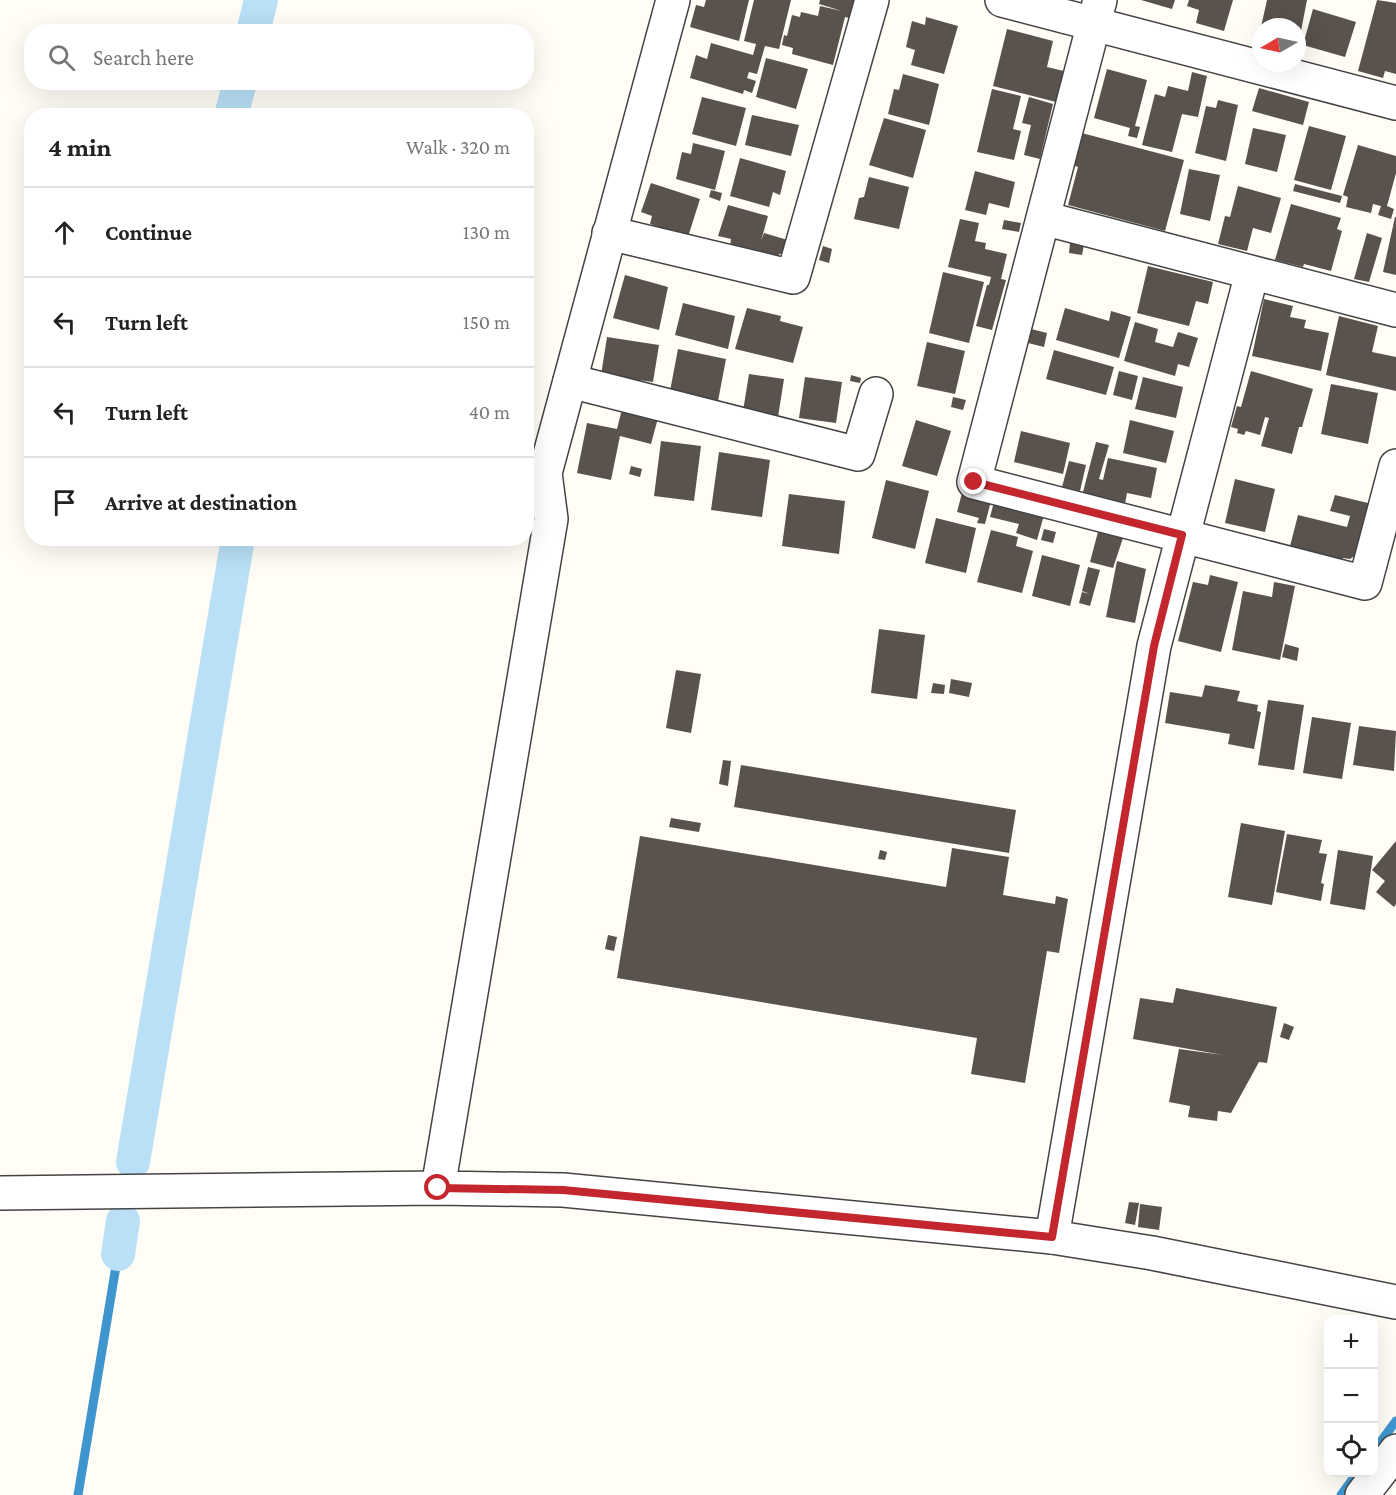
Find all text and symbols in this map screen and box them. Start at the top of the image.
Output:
north arrow [1252,18,1306,72]
search box [24,24,534,90]
icon: search [45,41,78,74]
text: Search here [93,45,194,70]
text: 4 min [48,133,112,162]
text: Walk · 320 m [406,136,510,158]
icon: ahead [48,216,81,249]
text: Continue [105,220,192,245]
text: 130 m [463,221,510,243]
icon: left [48,306,81,339]
text: Turn left [105,310,188,335]
text: 150 m [463,311,510,333]
icon: left [48,396,81,429]
text: Turn left [105,400,188,425]
text: 40 m [469,401,510,423]
route end [960,468,986,494]
icon: arrive [48,486,81,519]
text: Arrive at destination [105,490,297,515]
route start [424,1174,450,1200]
map controls [1324,1315,1378,1477]
button: + [1324,1315,1378,1369]
button: − [1324,1369,1378,1423]
button: locate [1324,1423,1378,1477]

